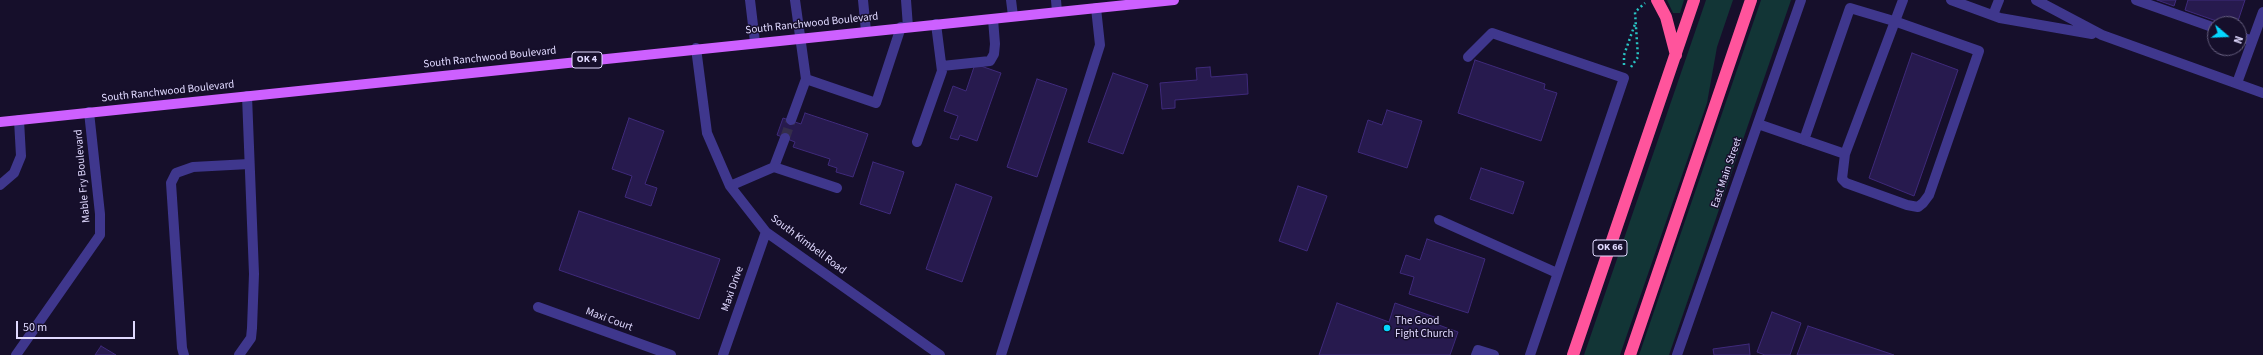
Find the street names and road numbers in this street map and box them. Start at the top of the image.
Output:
street label: South Ranchwood Boulevard [745,10,879,38]
street label: South Ranchwood Boulevard [423,44,557,72]
road number: OK 4 [572,52,602,68]
street label: South Ranchwood Boulevard [101,78,235,106]
street label: Mable Fry Boulevard [72,129,94,223]
street label: East Main Street [1709,136,1745,210]
street label: South Kimbell Road [768,212,848,278]
road number: OK 66 [1593,240,1627,256]
street label: Maxi Drive [719,265,747,313]
street label: Maxi Court [584,305,634,335]

